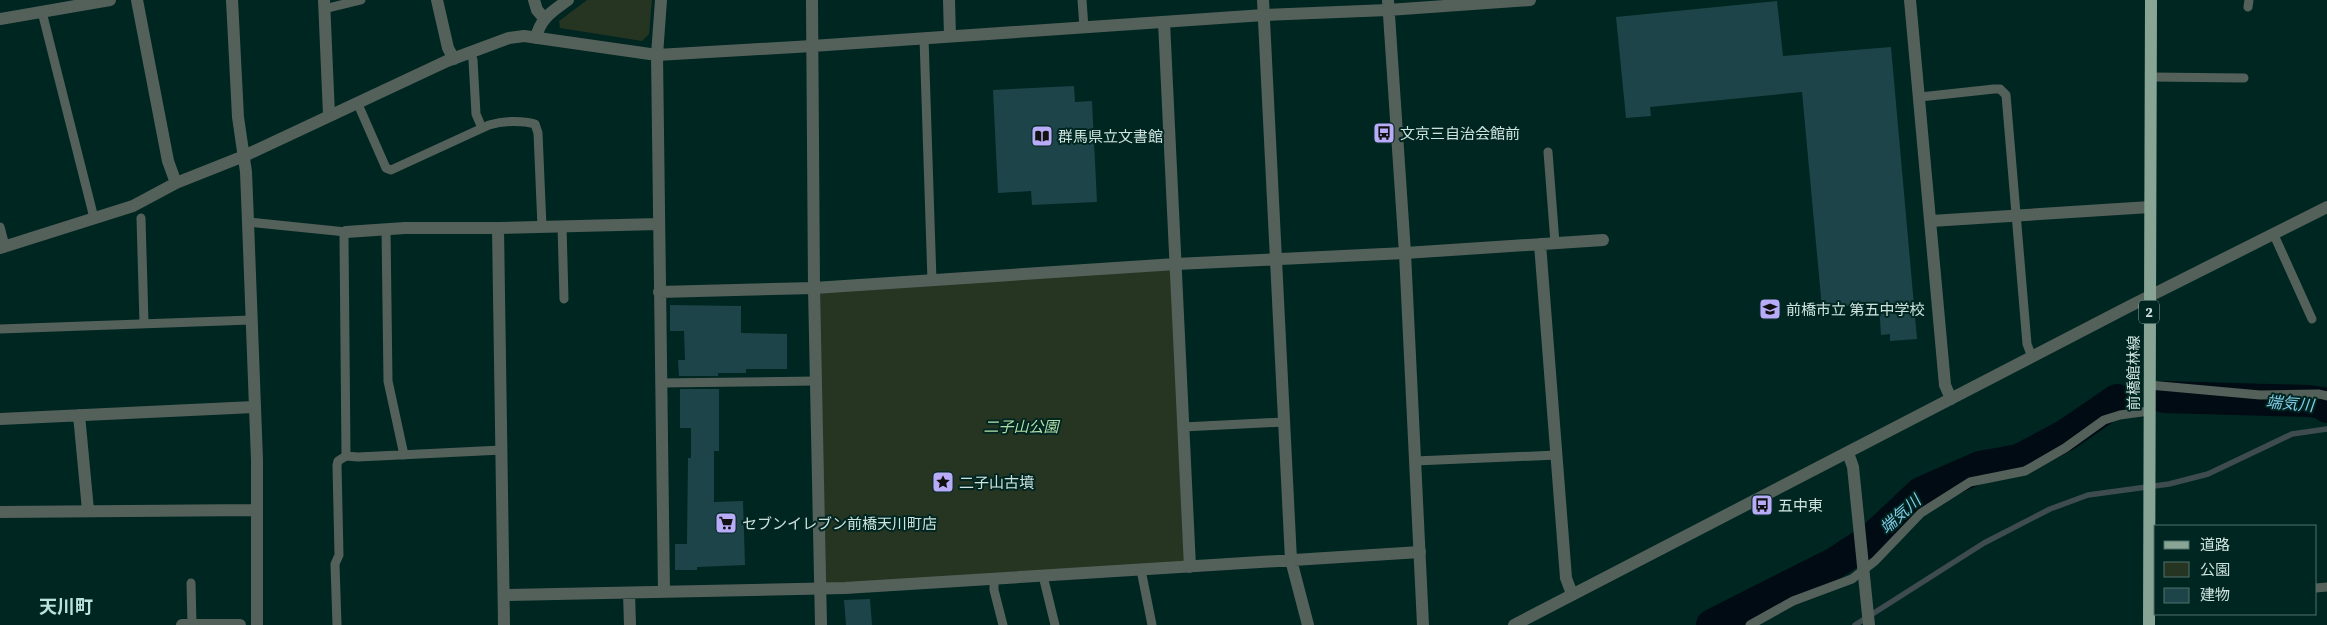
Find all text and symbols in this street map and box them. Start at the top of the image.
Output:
bus stop icon: 文京三自治会館前 [1372,121,1396,145]
place label: 文京三自治会館前 [1400,123,1520,144]
library icon: 群馬県立文書館 [1030,124,1054,148]
place label: 群馬県立文書館 [1058,126,1163,147]
school or university icon: 前橋市立 第五中学校 [1758,297,1782,321]
place label: 前橋市立 第五中学校 [1786,299,1925,320]
road number: 2 [2139,300,2159,324]
street label: 前橋館林線 [2123,335,2144,411]
water label: 端気川 [2265,390,2317,416]
park label: 二子山公園 [983,416,1060,437]
place icon: 二子山古墳 [931,470,955,494]
place label: 二子山古墳 [959,472,1034,493]
water label: 端気川 [1875,488,1927,538]
bus stop icon: 五中東 [1750,493,1774,517]
place label: 五中東 [1778,495,1823,516]
supermarket icon: セブンイレブン前橋天川町店 [714,511,738,535]
place label: セブンイレブン前橋天川町店 [742,513,937,534]
legend [2154,525,2317,615]
text: 道路 [2200,534,2230,555]
text: 公園 [2200,559,2230,580]
text: 建物 [2200,584,2230,605]
district label: 天川町 [39,594,93,619]

